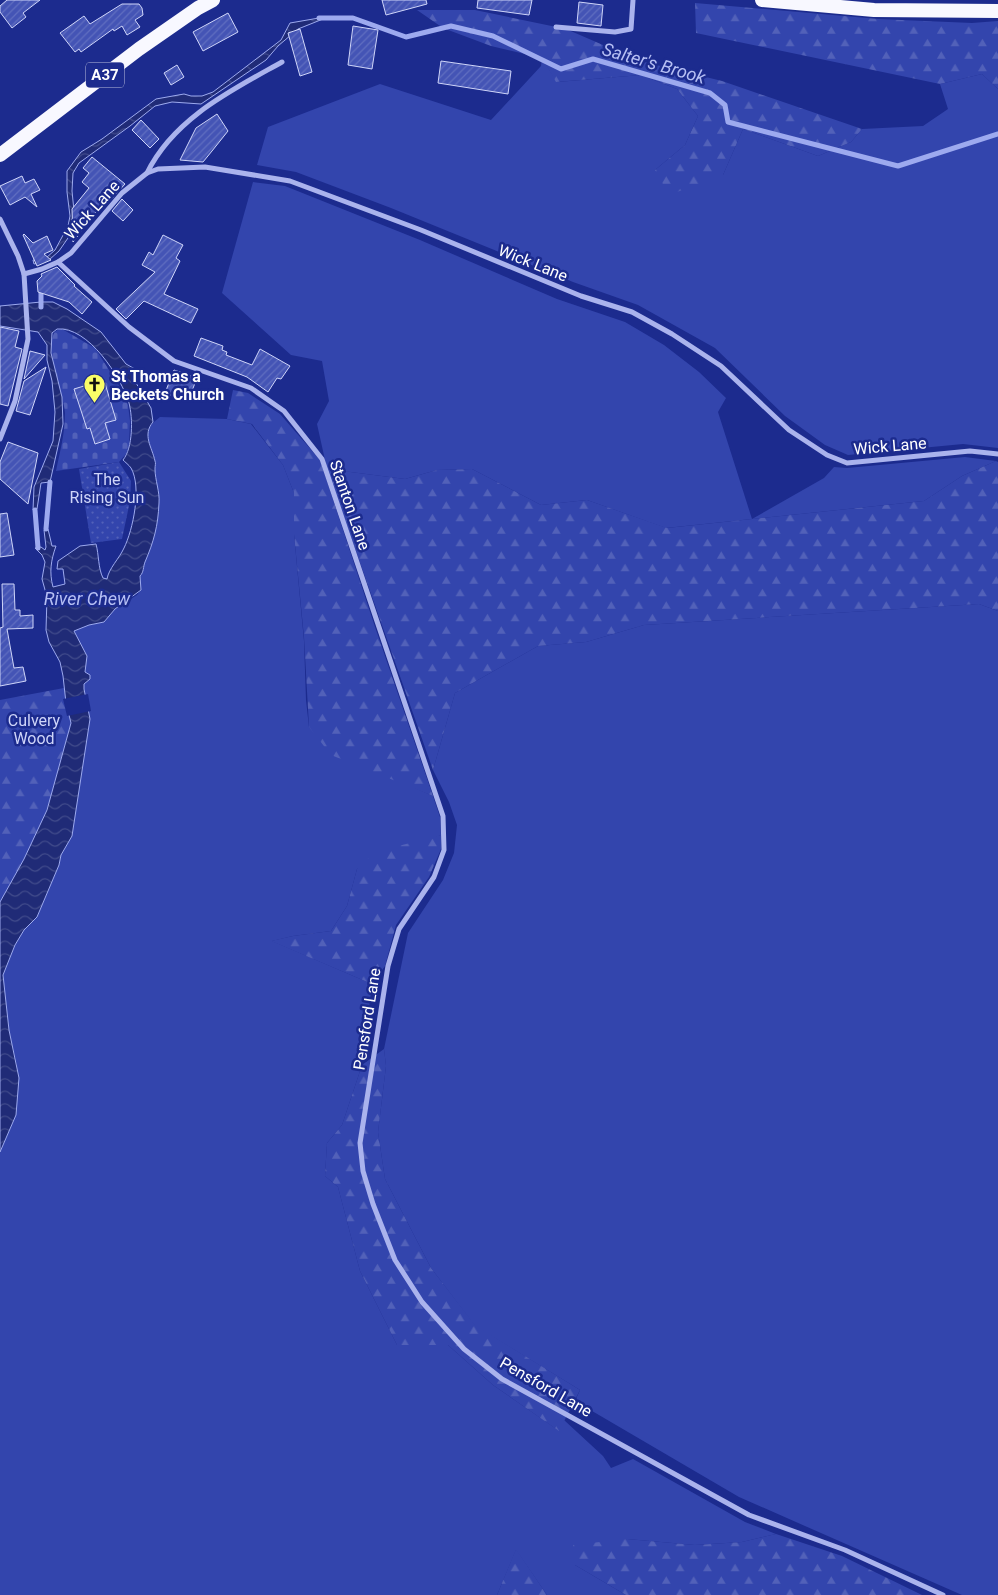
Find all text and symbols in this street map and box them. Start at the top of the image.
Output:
water label: Salter's Brook [600,38,709,88]
road number: A37 [86,62,124,88]
street label: Wick Lane [60,176,124,244]
street label: Wick Lane [496,240,570,286]
place label: St Thomas a Beckets Church [111,367,224,404]
church icon: St Thomas a Beckets Church [83,373,107,404]
street label: Wick Lane [853,433,927,459]
street label: Stanton Lane [326,458,374,552]
park label: The Rising Sun [70,470,144,507]
water label: River Chew [44,588,131,609]
park label: Culvery Wood [8,711,61,748]
street label: Pensford Lane [350,967,384,1071]
street label: Pensford Lane [497,1353,595,1421]

